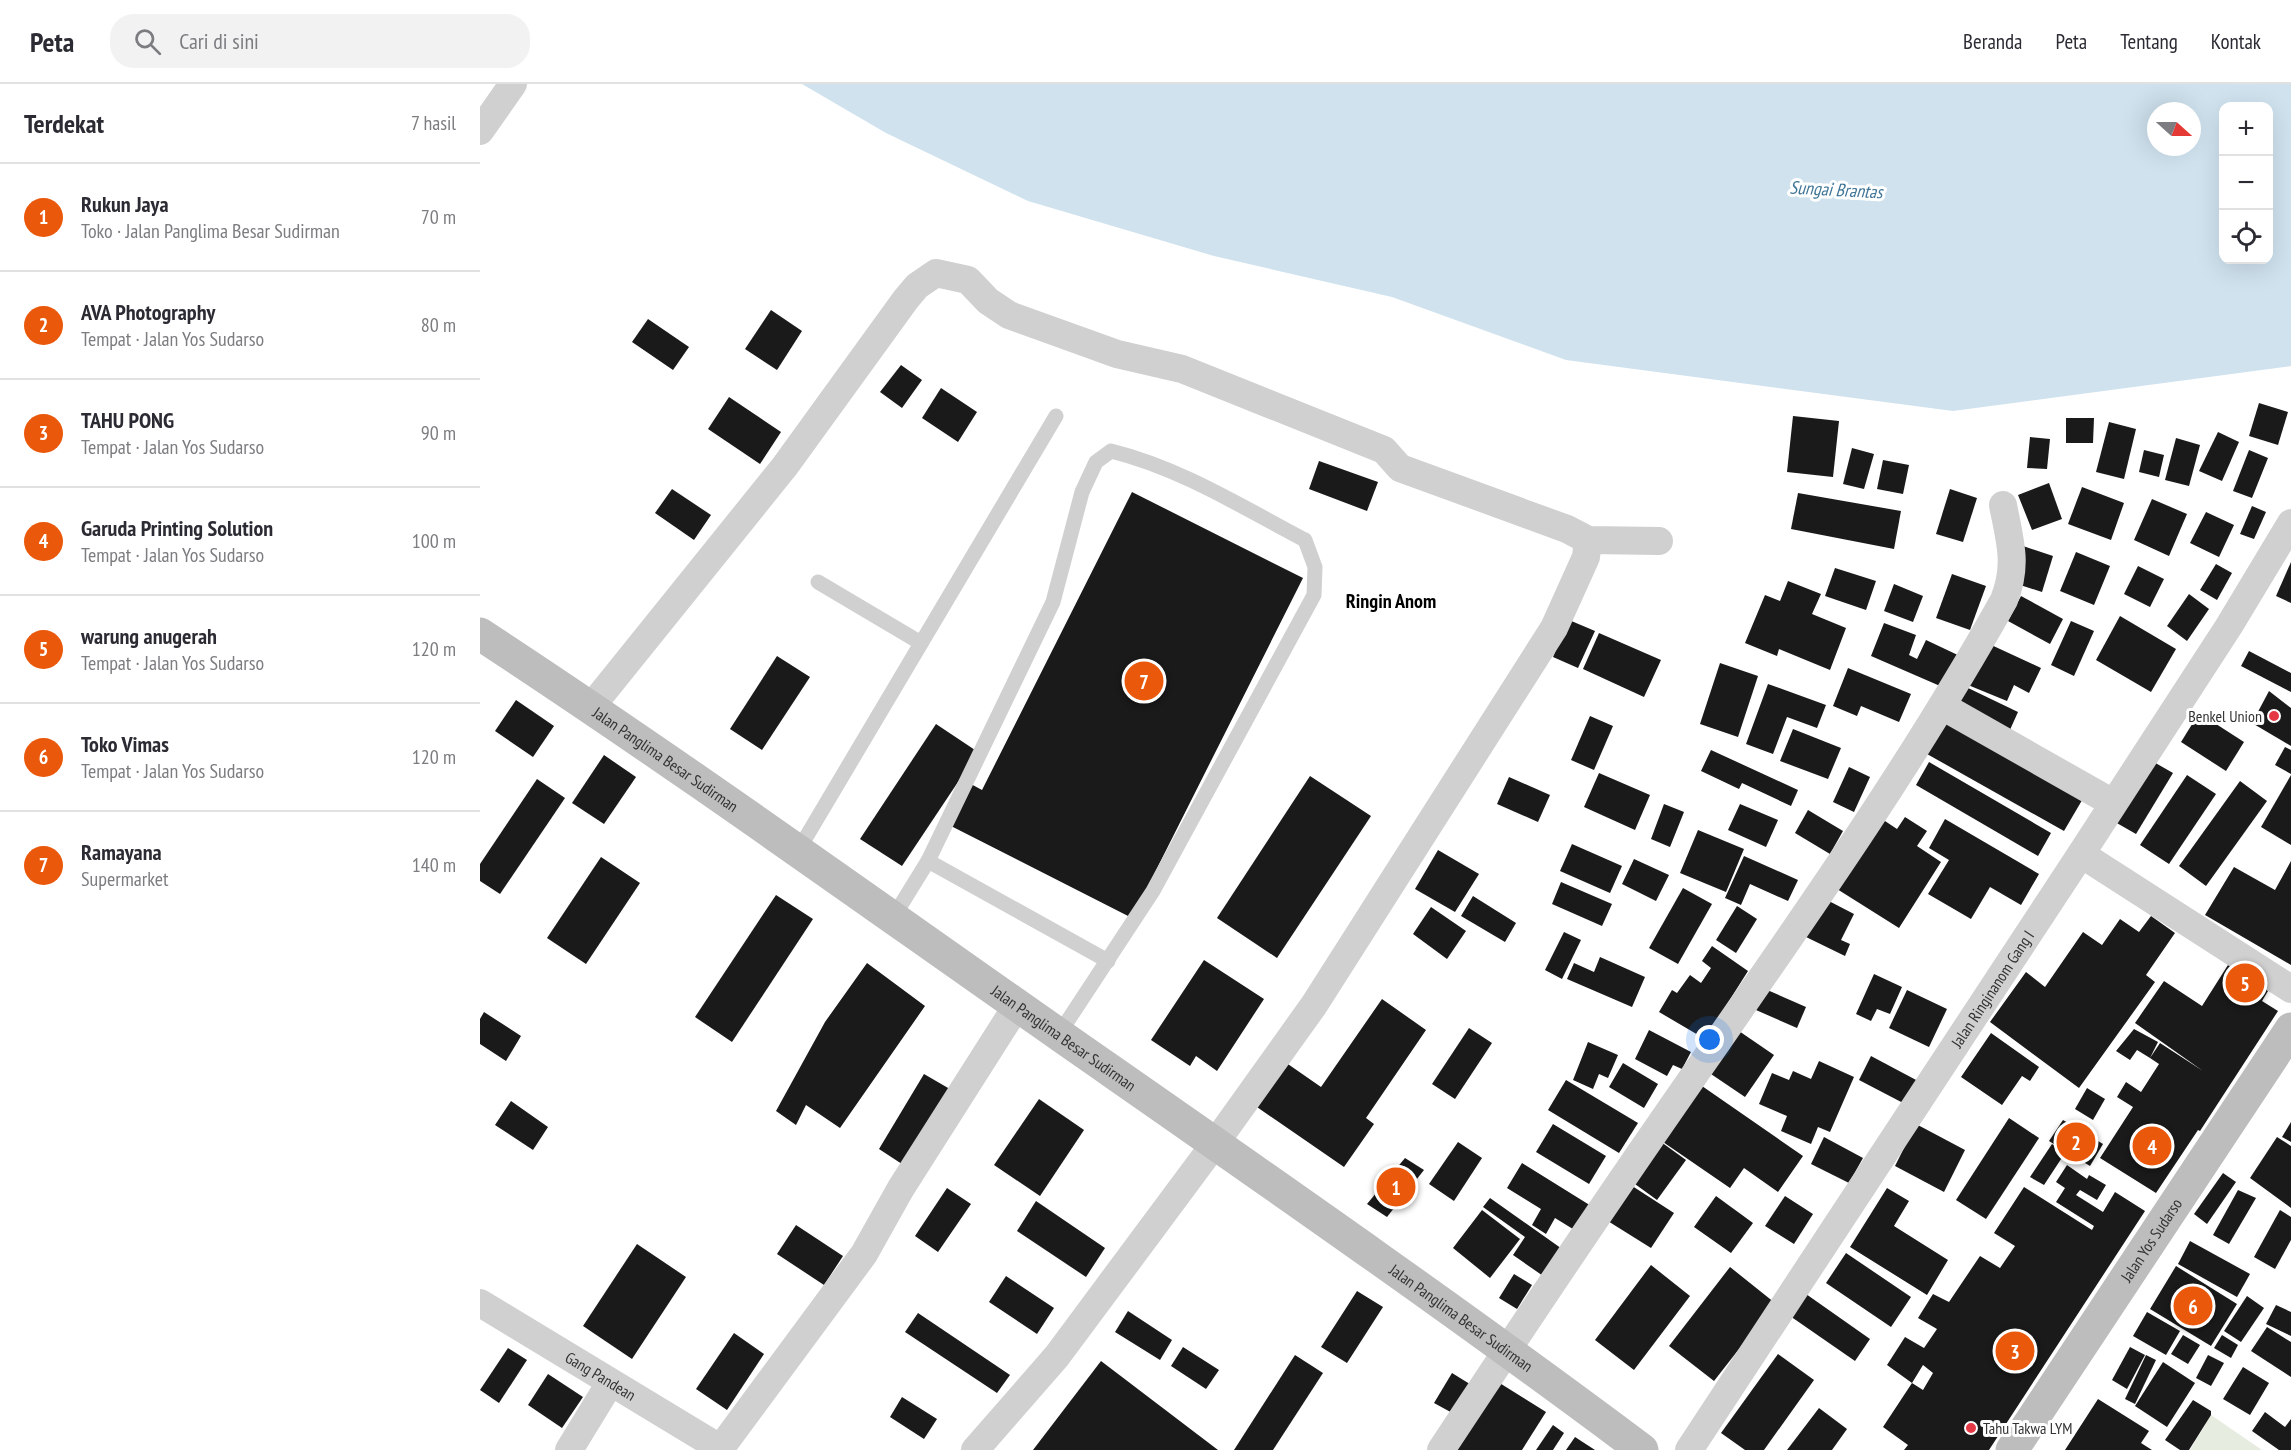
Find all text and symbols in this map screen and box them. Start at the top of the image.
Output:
search box [110,14,530,68]
text: Peta [30,23,74,60]
icon: search [131,25,164,58]
text: Cari di sini [179,27,259,55]
text: Beranda [1963,28,2023,55]
text: Peta [2056,28,2087,55]
text: Tentang [2120,28,2178,55]
text: Kontak [2211,28,2261,55]
north arrow [2147,102,2201,156]
map controls [2219,102,2273,264]
button: + [2219,102,2273,156]
text: Terdekat [24,107,104,140]
text: 7 hasil [411,110,456,136]
button: − [2219,156,2273,210]
water label: Sungai Brantas [1789,176,1885,204]
text: Rukun Jaya [81,190,168,218]
text: 1 [39,204,48,230]
text: 70 m [421,204,456,230]
button: locate [2219,210,2273,264]
text: Toko · Jalan Panglima Besar Sudirman [81,218,340,244]
text: AVA Photography [81,298,215,326]
text: 2 [39,312,48,338]
text: 80 m [421,312,456,338]
text: Tempat · Jalan Yos Sudarso [81,326,264,352]
text: TAHU PONG [81,406,174,434]
text: 3 [39,420,48,446]
text: 90 m [421,420,456,446]
text: Tempat · Jalan Yos Sudarso [81,434,264,460]
text: Garuda Printing Solution [81,514,273,542]
text: 4 [39,528,48,554]
text: 100 m [412,528,456,554]
text: Tempat · Jalan Yos Sudarso [81,542,264,568]
district label: Ringin Anom [1346,588,1436,614]
text: warung anugerah [81,622,217,650]
text: 5 [39,636,48,662]
text: 120 m [412,636,456,662]
text: Tempat · Jalan Yos Sudarso [81,650,264,676]
pin: 7 [1124,658,1164,704]
street label: Jalan Panglima Besar Sudirman [589,702,742,816]
place label: Benkel Union [2188,706,2262,726]
marker: Benkel Union [2267,709,2281,723]
text: Toko Vimas [81,730,169,758]
text: 6 [39,744,48,770]
text: 120 m [412,744,456,770]
text: Tempat · Jalan Yos Sudarso [81,758,264,784]
text: Ramayana [81,838,162,866]
text: 7 [39,852,48,878]
text: 140 m [412,852,456,878]
text: Supermarket [81,866,169,892]
street label: Jalan Ringinanom Gang I [1946,926,2038,1052]
pin: 5 [2226,960,2264,1006]
street label: Jalan Panglima Besar Sudirman [987,980,1140,1095]
your location [1695,1025,1724,1054]
pin: 2 [2056,1120,2096,1164]
pin: 4 [2132,1124,2172,1168]
pin: 1 [1376,1164,1416,1210]
street label: Jalan Yos Sudarso [2116,1194,2186,1286]
street label: Jalan Panglima Besar Sudirman [1385,1259,1537,1376]
pin: 6 [2174,1284,2212,1328]
pin: 3 [1996,1328,2035,1374]
street label: Gang Pandean [562,1347,640,1405]
place label: Tahu Takwa LYM [1983,1418,2073,1438]
marker: Tahu Takwa LYM [1964,1421,1978,1435]

